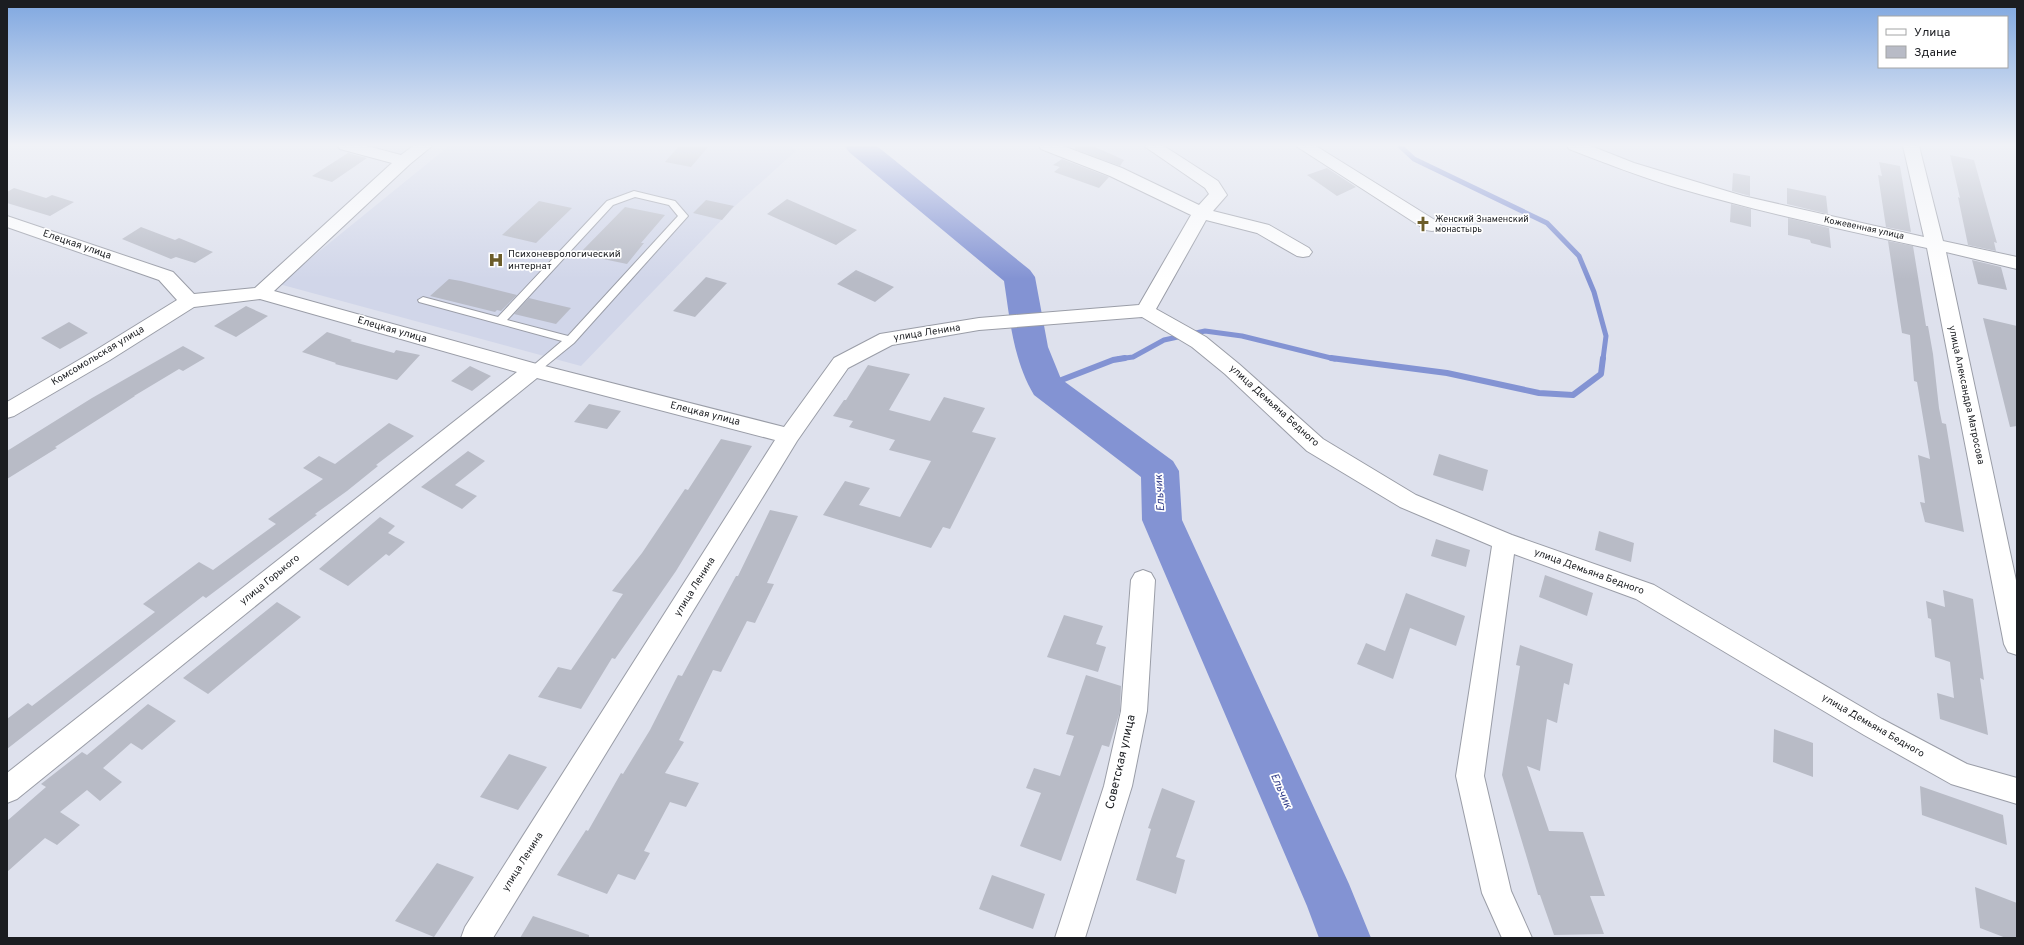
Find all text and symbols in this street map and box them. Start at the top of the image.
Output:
legend [1878,16,2008,68]
text: Улица [1914,25,1950,41]
text: Здание [1914,45,1957,61]
place label: Женский Знаменский монастырь [1435,214,1529,235]
street label: Кожевенная улица [1823,214,1905,242]
church icon: Женский Знаменский монастырь [1414,215,1432,233]
street label: Елецкая улица [41,227,113,263]
place label: Психоневрологический интернат [508,248,621,273]
hospital icon: Психоневрологический интернат [487,251,505,269]
street label: Елецкая улица [356,314,428,346]
street label: улица Ленина [893,321,961,345]
street label: Комсомольская улица [49,323,147,389]
street label: улица Александра Матросова [1945,324,1987,466]
street label: улица Демьяна Бедного [1226,362,1322,450]
street label: Елецкая улица [669,399,741,429]
water label: Ельчик [1152,473,1168,512]
street label: улица Демьяна Бедного [1532,546,1646,598]
street label: улица Горького [237,552,303,608]
street label: улица Ленина [672,555,718,619]
street label: улица Демьяна Бедного [1819,691,1927,761]
street label: Советская улица [1102,713,1140,811]
water label: Ельчик [1267,771,1295,811]
street label: улица Ленина [500,830,546,894]

